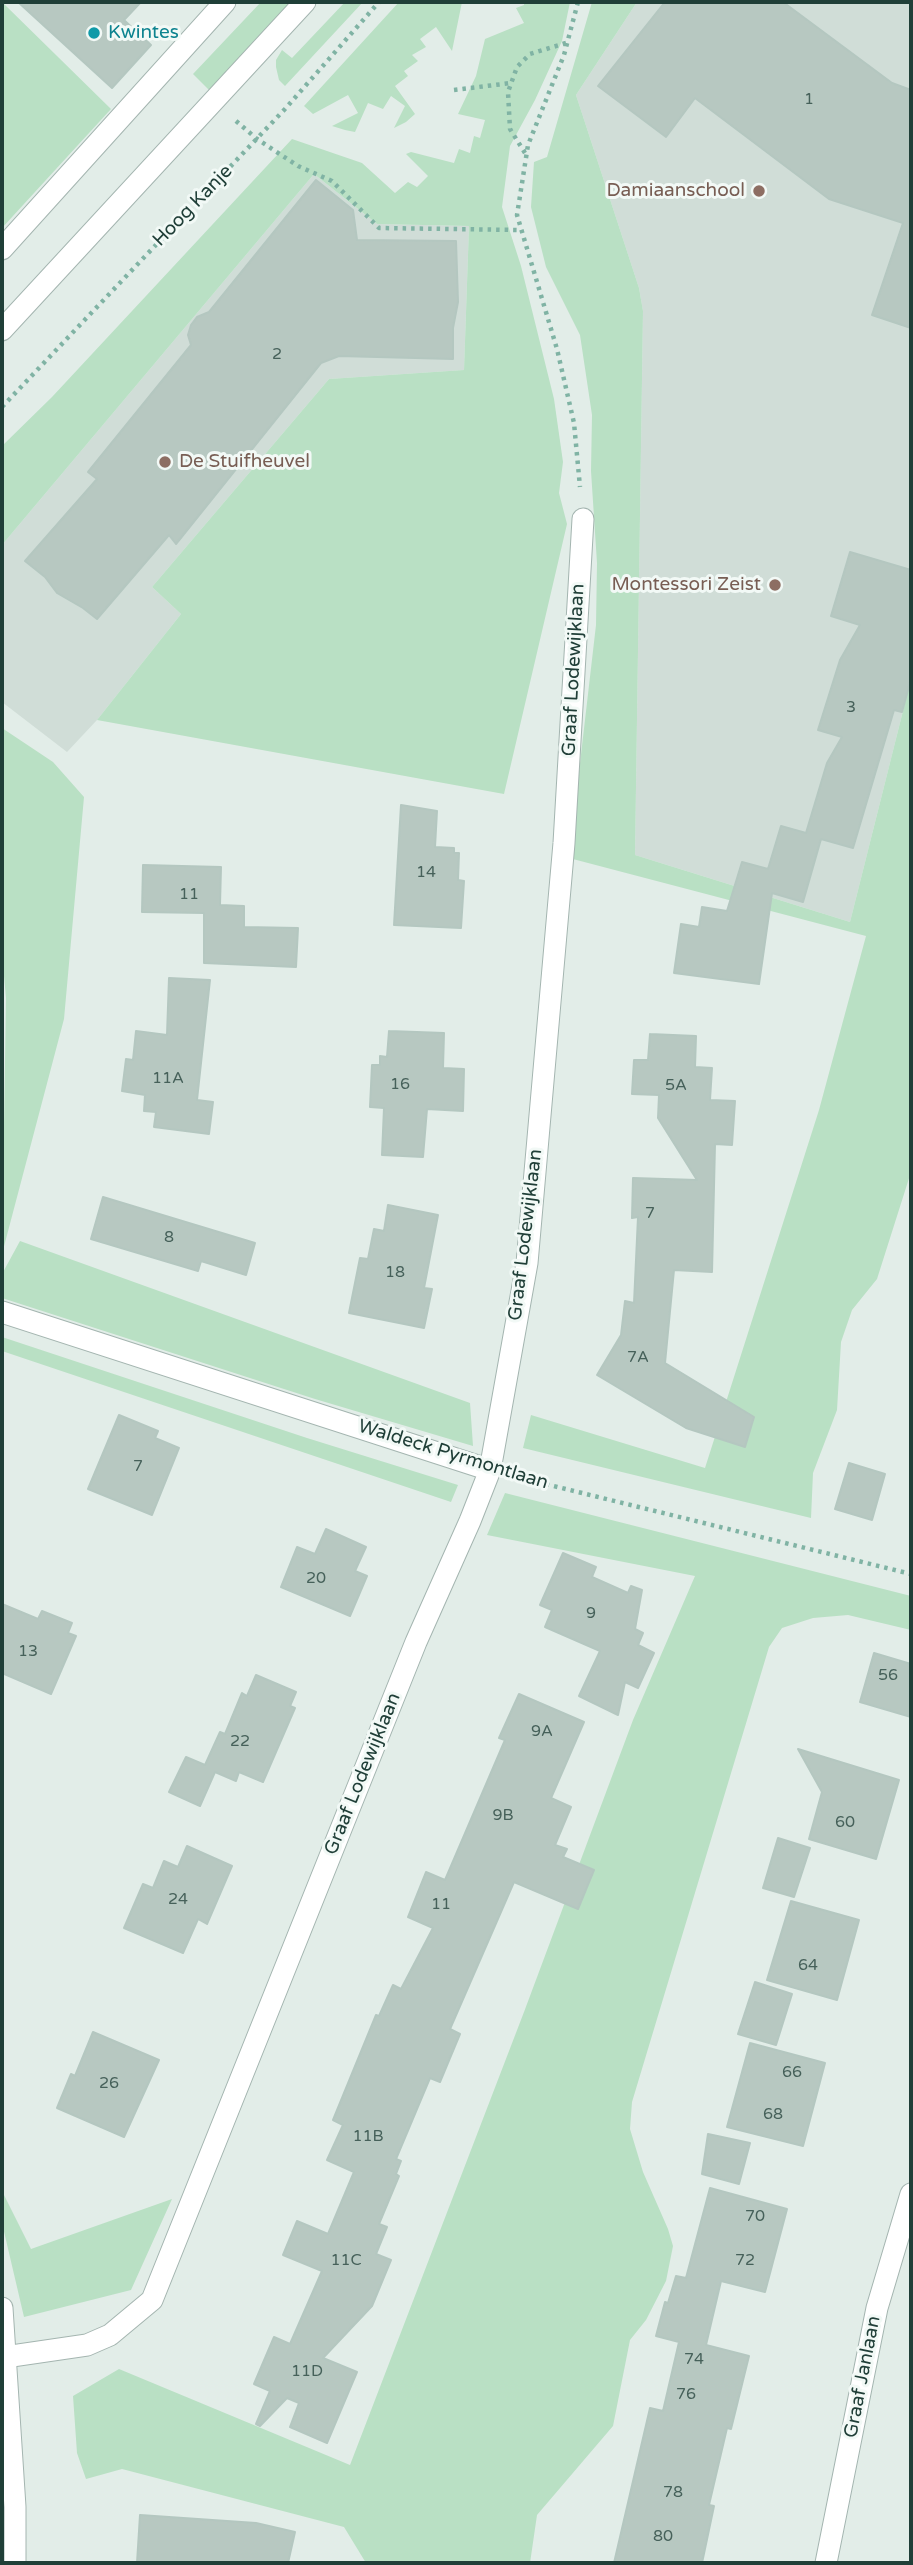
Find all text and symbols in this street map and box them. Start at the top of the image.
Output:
place label: Kwintes [108,22,179,44]
marker: Kwintes [86,25,102,41]
house number: 1 [804,90,814,110]
street label: Hoog Kanje [148,160,238,252]
place label: Damiaanschool [606,180,745,202]
marker: Damiaanschool [751,183,767,199]
house number: 2 [272,345,282,365]
place label: De Stuifheuvel [179,451,310,473]
marker: De Stuifheuvel [157,454,173,470]
place label: Montessori Zeist [611,574,761,596]
marker: Montessori Zeist [767,577,783,593]
street label: Graaf Lodewijklaan [558,583,590,757]
house number: 3 [846,698,856,718]
house number: 14 [416,863,436,883]
house number: 11 [179,885,199,905]
house number: 11A [152,1069,184,1089]
house number: 16 [390,1075,410,1095]
house number: 5A [665,1076,687,1096]
street label: Graaf Lodewijklaan [504,1148,548,1322]
house number: 7 [645,1204,655,1224]
house number: 8 [164,1228,174,1248]
house number: 18 [385,1263,405,1283]
house number: 7A [627,1348,649,1368]
street label: Waldeck Pyrmontlaan [355,1415,551,1495]
house number: 7 [133,1457,143,1477]
house number: 20 [306,1569,326,1589]
house number: 9 [586,1604,596,1624]
house number: 13 [18,1642,38,1662]
house number: 56 [878,1666,898,1686]
street label: Graaf Lodewijklaan [320,1690,406,1858]
house number: 9A [531,1722,553,1742]
house number: 22 [230,1732,250,1752]
house number: 9B [492,1806,514,1826]
house number: 60 [835,1813,855,1833]
house number: 24 [168,1890,188,1910]
house number: 11 [431,1895,451,1915]
house number: 64 [798,1956,818,1976]
house number: 66 [782,2063,802,2083]
house number: 26 [99,2074,119,2094]
house number: 68 [763,2105,783,2125]
house number: 11B [352,2127,384,2147]
house number: 70 [745,2207,765,2227]
house number: 11C [330,2251,362,2271]
house number: 72 [735,2251,755,2271]
street label: Graaf Janlaan [840,2314,886,2440]
house number: 74 [684,2350,704,2370]
house number: 11D [291,2362,323,2382]
house number: 76 [676,2385,696,2405]
house number: 78 [663,2483,683,2503]
house number: 80 [653,2527,673,2547]

